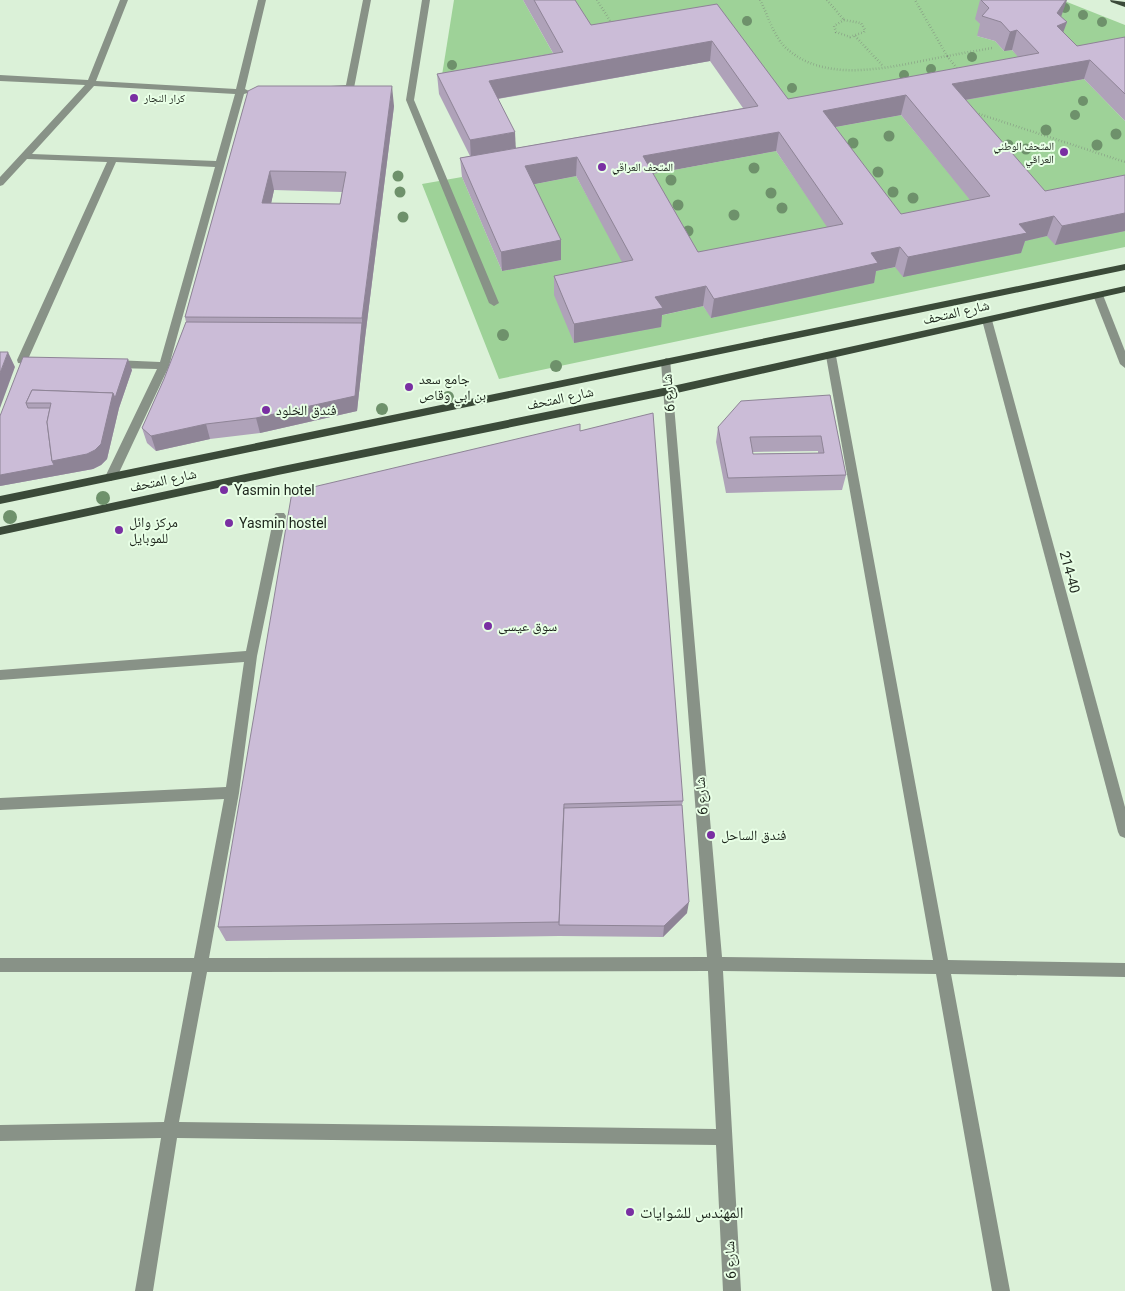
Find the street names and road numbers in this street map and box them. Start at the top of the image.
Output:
street label: شارع المتحف [921,297,991,329]
street label: شارع 6 [658,373,680,413]
street label: شارع المتحف [525,383,595,415]
street label: شارع المتحف [128,465,198,497]
street label: 214-40 [1057,549,1083,595]
street label: شارع 6 [691,776,713,816]
street label: شارع 6 [721,1241,741,1279]

